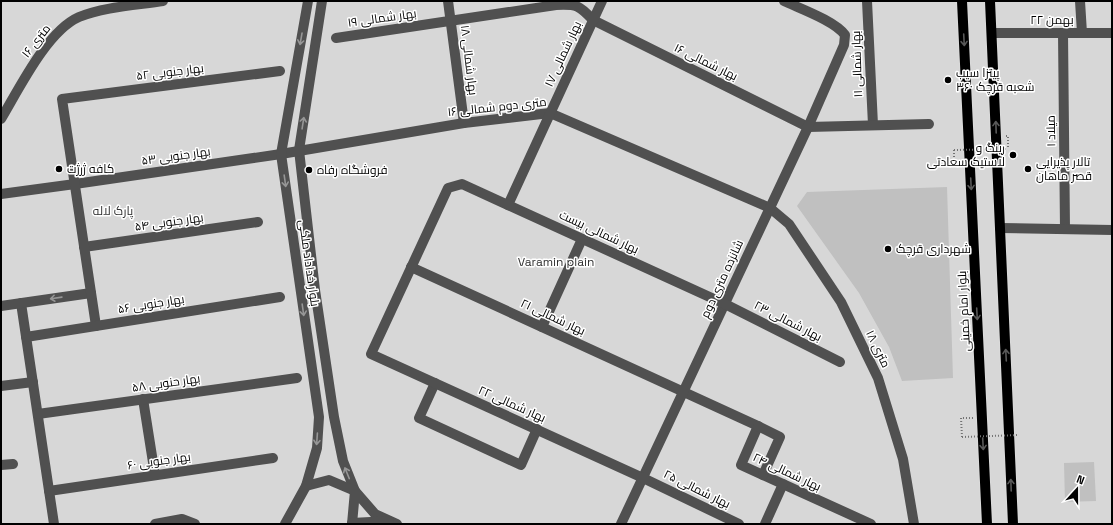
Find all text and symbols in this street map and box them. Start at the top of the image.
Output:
street label: بهار شمالی ۱۹ [347,5,417,31]
street label: ۲۲ بهمن [1030,12,1074,28]
street label: بهار شمالی ۱۷ [541,19,585,89]
street label: ۱۶ متری [18,21,54,61]
street label: بهار شمالی ۱۸ [457,24,481,96]
street label: بهار شمالی ۱۱ [848,30,866,98]
one-way arrow [296,32,304,45]
one-way arrow [960,33,968,46]
street label: بهار شمالی ۱۶ [672,40,740,84]
street label: بهار جنوبی ۵۲ [135,60,205,84]
place label: پیتزا سیب ۳۶۰ شعبه قرچک [956,65,1034,96]
marker: پیتزا سیب ۳۶۰ شعبه قرچک [943,75,953,85]
street label: ۱۶ متری دوم شمالی [447,94,547,120]
street label: میلاد ۱ [1043,115,1059,147]
one-way arrow [299,117,307,130]
one-way arrow [992,121,1000,134]
place label: رینگ و لاستیک سعادتی [927,140,1005,170]
street label: بهار جنوبی ۵۳ [140,143,212,169]
marker: رینگ و لاستیک سعادتی [1008,150,1018,160]
place label: تالار پذیرایی قصر ماهان [1036,154,1092,184]
place label: کافه ژرژت [67,161,114,177]
place label: فروشگاه رفاه [317,162,387,178]
marker: کافه ژرژت [54,164,64,174]
marker: تالار پذیرایی قصر ماهان [1023,164,1033,174]
marker: فروشگاه رفاه [304,165,314,175]
one-way arrow [281,174,289,187]
one-way arrow [967,177,975,190]
park label: پارک لاله [93,203,134,220]
street label: بهار شمالی بیست [556,207,642,257]
street label: بهار جنوبی ۵۴ [133,209,205,235]
street label: بلوار خداداد ملکی [295,219,323,307]
street label: شانزده متری دوم [697,237,747,321]
place label: شهرداری قرچک [896,241,971,258]
marker: شهرداری قرچک [883,244,893,254]
park label: Varamin plain [518,254,594,270]
street label: بلوار امام خمینی [954,270,974,352]
street label: بهار جنوبی ۵۶ [117,291,185,317]
one-way arrow [50,294,63,302]
street label: بهار شمالی ۲۱ [518,295,588,339]
street label: بهار شمالی ۲۳ [751,297,825,345]
one-way arrow [299,303,307,316]
one-way arrow [973,307,981,320]
street label: ۱۸ متری [862,328,894,370]
one-way arrow [1002,349,1009,362]
street label: بهار حنوبی ۵۸ [131,370,201,396]
street label: بهار شمالی ۲۲ [476,382,548,426]
one-way arrow [314,432,321,445]
one-way arrow [980,437,987,450]
street label: بهار جنوبی ۶۰ [126,449,192,473]
street label: بهار شمالی ۲۴ [750,449,824,495]
street label: بهار شمالی ۲۵ [661,466,733,512]
one-way arrow [343,467,351,479]
north arrow [1057,469,1097,509]
text: N [1075,472,1087,488]
one-way arrow [1008,479,1015,492]

